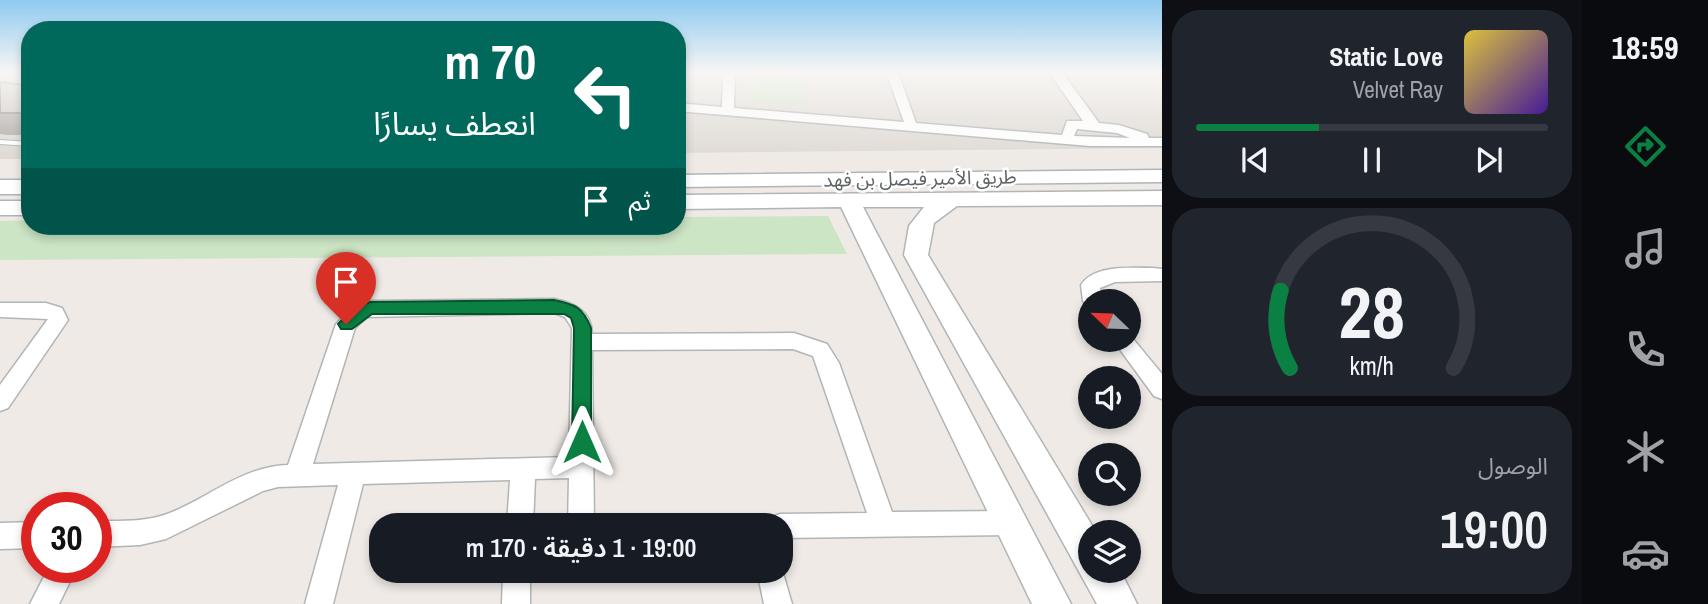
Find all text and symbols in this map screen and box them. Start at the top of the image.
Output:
text: 18:59 [1611,26,1679,69]
text: 70 m [444,28,536,94]
text: Static Love [1329,39,1443,74]
icon: left [560,49,651,140]
text: Velvet Ray [1353,74,1443,105]
text: انعطف يسارًا [373,102,536,145]
icon: directions [1621,122,1670,171]
icon: previous [1236,141,1274,179]
icon: pause [1353,141,1391,179]
icon: next [1470,141,1508,179]
street label: طريق الأمير فيصل بن فهد [823,163,1017,193]
icon: arrive [577,182,615,220]
text: ثم [629,183,651,218]
icon: music [1621,224,1670,273]
pin [316,252,376,324]
icon: arrive [327,263,365,301]
text: 28 [1339,263,1405,361]
north arrow [1078,289,1141,352]
map controls [1078,289,1141,583]
icon: phone [1621,325,1670,374]
text: km/h [1350,349,1394,383]
button: sound [1078,366,1141,429]
position arrow [545,405,619,479]
icon: climate [1621,427,1670,476]
button: search [1078,443,1141,506]
text: الوصول [1478,450,1548,481]
speed limit sign: 30 [21,492,112,583]
text: 19:00 [1440,494,1548,564]
button: layers [1078,520,1141,583]
icon: car [1621,529,1670,578]
text: 19:00 · 1 دقيقة · 170 m [466,530,696,565]

